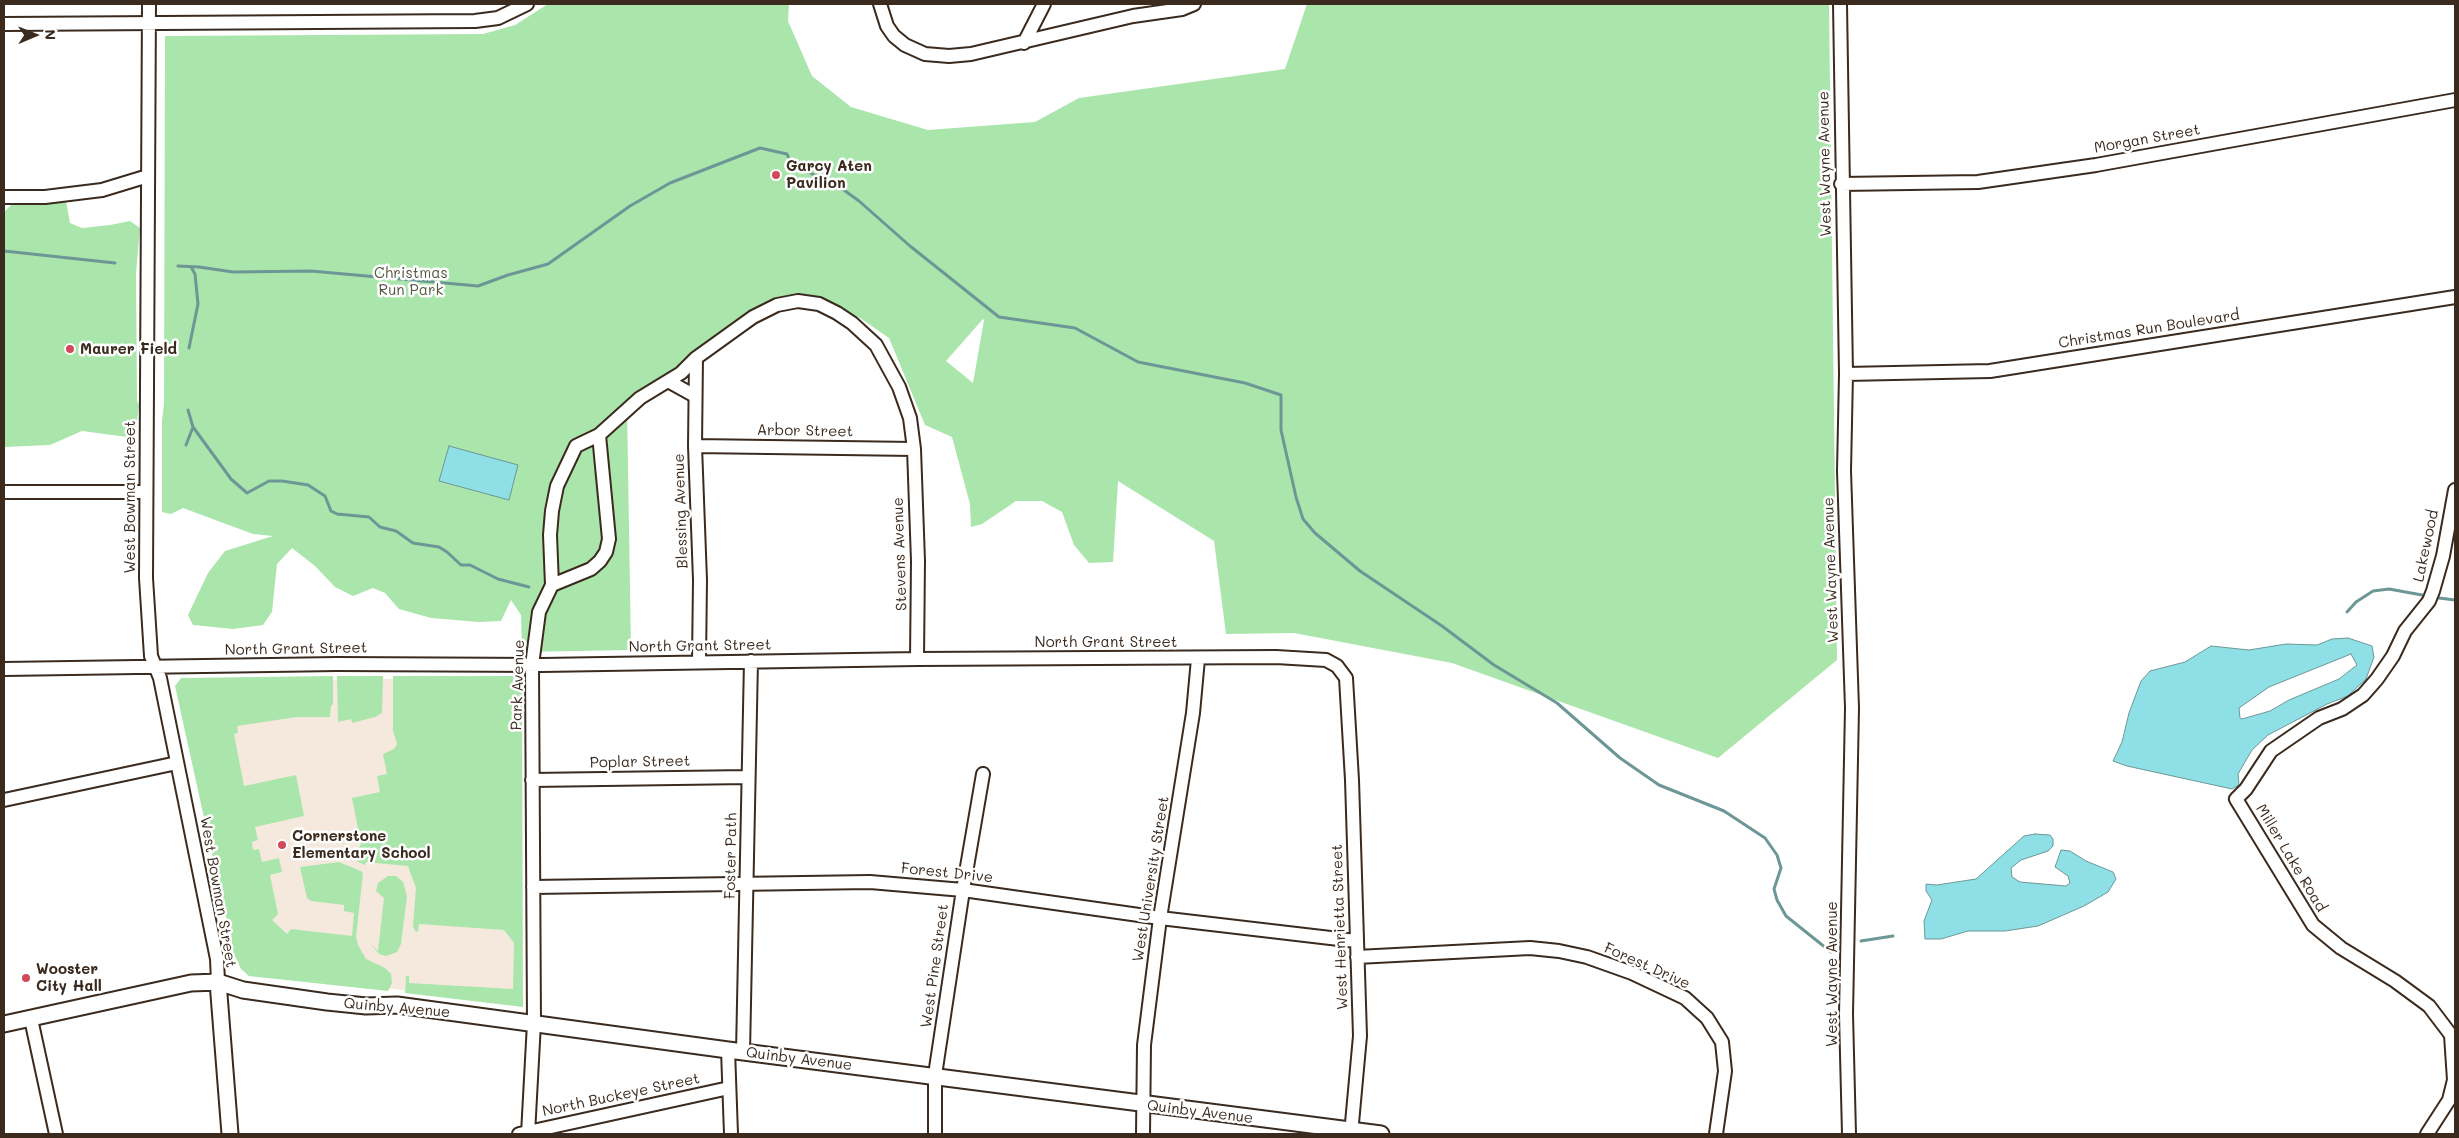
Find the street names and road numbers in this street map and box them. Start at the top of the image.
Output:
street label: West Wayne Avenue [1815,91,1835,237]
street label: Morgan Street [2093,121,2201,157]
street label: Christmas Run Boulevard [2057,306,2241,352]
street label: West Bowman Street [121,420,139,574]
street label: Arbor Street [757,421,853,441]
street label: Blessing Avenue [670,453,692,569]
street label: Stevens Avenue [889,497,911,611]
street label: West Wayne Avenue [1819,497,1843,643]
street label: Lakewood [2410,508,2442,584]
street label: North Grant Street [1035,633,1177,651]
street label: North Grant Street [628,636,772,656]
street label: North Grant Street [224,639,368,659]
street label: Park Avenue [507,639,529,731]
street label: Poplar Street [590,752,690,772]
street label: West University Street [1129,795,1173,963]
street label: Miller Lake Road [2252,801,2330,915]
street label: Foster Path [721,813,741,899]
street label: West Bowman Street [196,815,240,969]
street label: West Henrietta Street [1328,844,1352,1010]
street label: Forest Drive [900,859,994,887]
street label: West Wayne Avenue [1823,901,1841,1047]
street label: West Pine Street [917,903,953,1029]
street label: Forest Drive [1601,939,1693,993]
street label: Quinby Avenue [343,994,451,1022]
street label: Quinby Avenue [745,1044,853,1074]
street label: North Buckeye Street [541,1070,701,1120]
street label: Quinby Avenue [1146,1097,1254,1127]

